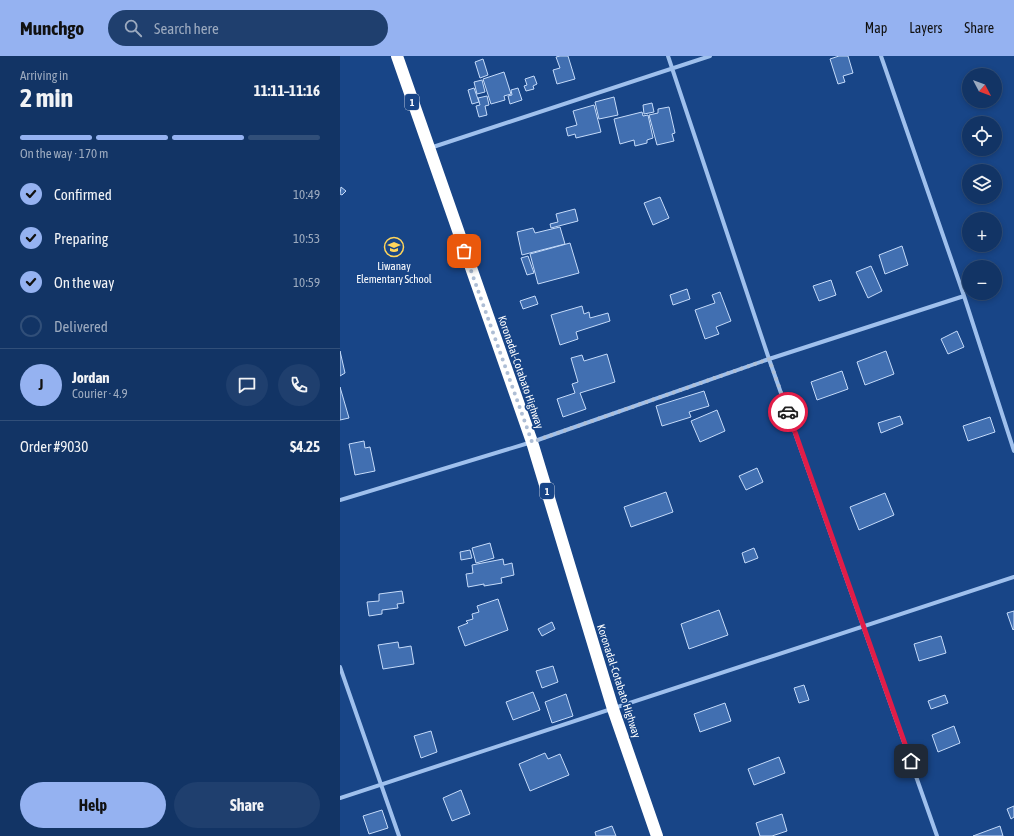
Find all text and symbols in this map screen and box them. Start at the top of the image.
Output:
search box [108,10,388,46]
text: Munchgo [20,17,84,39]
icon: search [122,17,144,39]
text: Search here [154,20,219,37]
text: Map [865,20,887,36]
text: Layers [909,20,942,36]
text: Share [964,20,994,36]
text: Arriving in [20,68,68,83]
north arrow [962,68,1002,108]
map controls [962,68,1002,300]
text: 11:11–11:16 [254,82,320,99]
text: 2 min [20,83,73,113]
road number: 1 [405,94,419,110]
button: locate [962,116,1002,156]
text: On the way · 170 m [20,146,108,161]
button: layers [962,164,1002,204]
icon: check [20,183,42,205]
text: Confirmed [54,186,112,203]
text: 10:49 [293,187,320,202]
button: + [962,212,1002,252]
icon: check [20,227,42,249]
text: Preparing [54,230,108,247]
text: 10:53 [293,231,320,246]
pin [447,234,481,268]
school or university icon: Liwanay Elementary School [383,236,405,258]
icon: bag [453,240,475,262]
place label: Liwanay Elementary School [356,260,432,285]
button: − [962,260,1002,300]
icon: check [20,271,42,293]
text: On the way [54,274,115,291]
text: 10:59 [293,275,320,290]
street label: Koronadal-Cotabato Highway [496,314,546,431]
text: Delivered [54,318,108,335]
button: chat [226,364,268,406]
button: phone [278,364,320,406]
text: Jordan [72,369,110,386]
text: J [39,376,43,393]
text: Courier · 4.9 [72,386,128,401]
courier [768,392,808,432]
icon: car [777,401,799,423]
text: Order #9030 [20,438,88,455]
text: $4.25 [290,438,320,455]
road number: 1 [540,483,554,499]
street label: Koronadal-Cotabato Highway [595,623,643,740]
pin [894,744,928,778]
icon: home [900,750,922,772]
button: Help [20,782,166,828]
button: Share [174,782,320,828]

